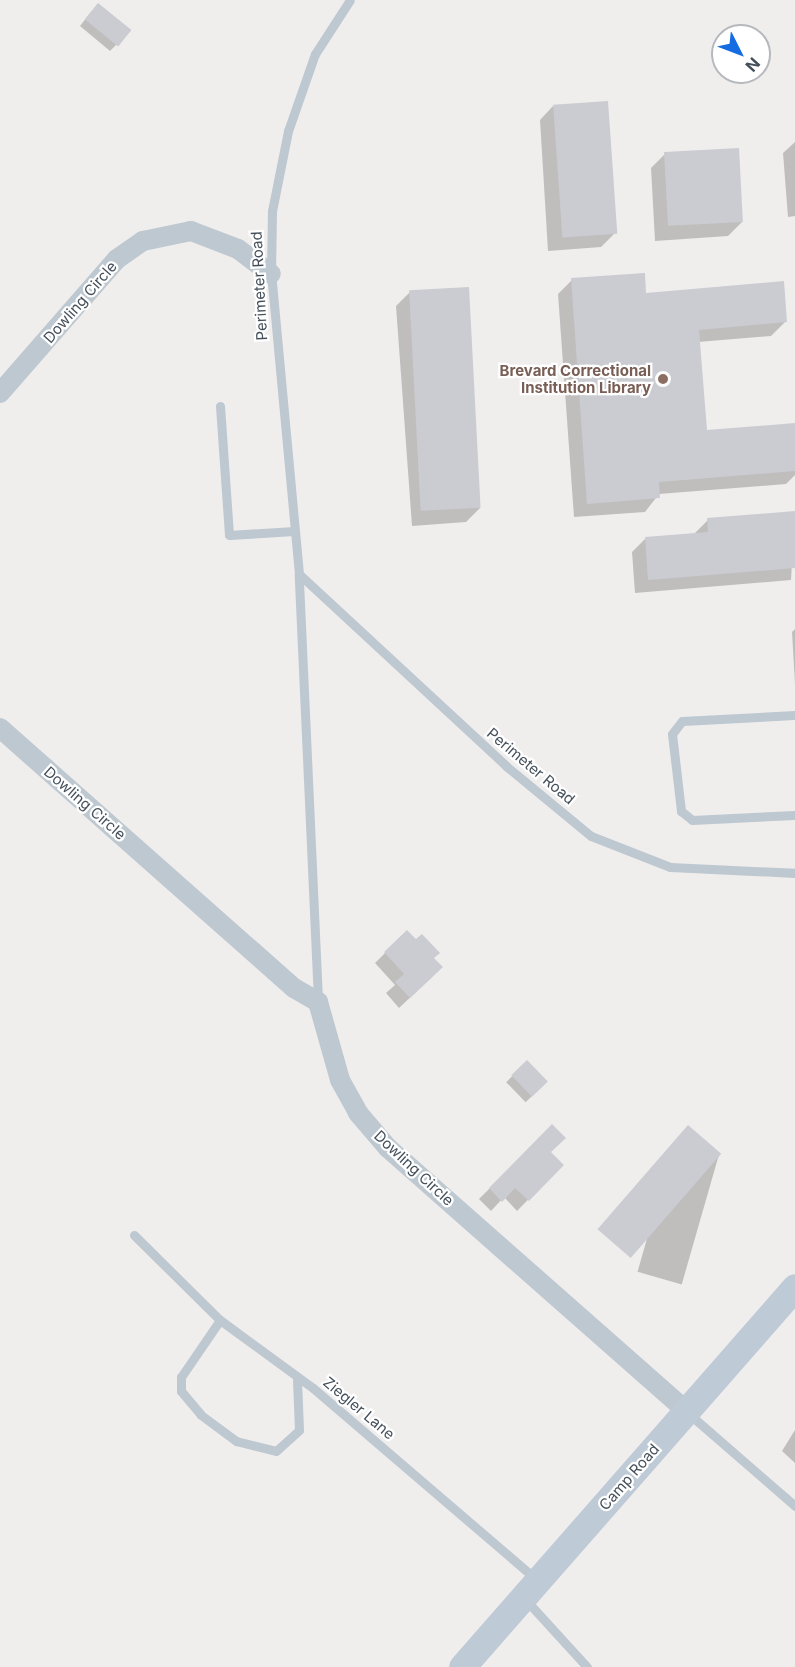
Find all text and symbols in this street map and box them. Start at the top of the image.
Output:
north arrow [711,24,771,84]
text: N [741,53,764,76]
street label: Perimeter Road [247,231,271,341]
street label: Dowling Circle [40,257,120,347]
place label: Brevard Correctional Institution Library [499,361,651,396]
marker: Brevard Correctional Institution Library [656,372,670,386]
street label: Perimeter Road [483,724,579,808]
street label: Dowling Circle [40,763,130,843]
street label: Dowling Circle [370,1127,458,1209]
street label: Ziegler Lane [320,1373,398,1443]
street label: Camp Road [595,1440,663,1514]

